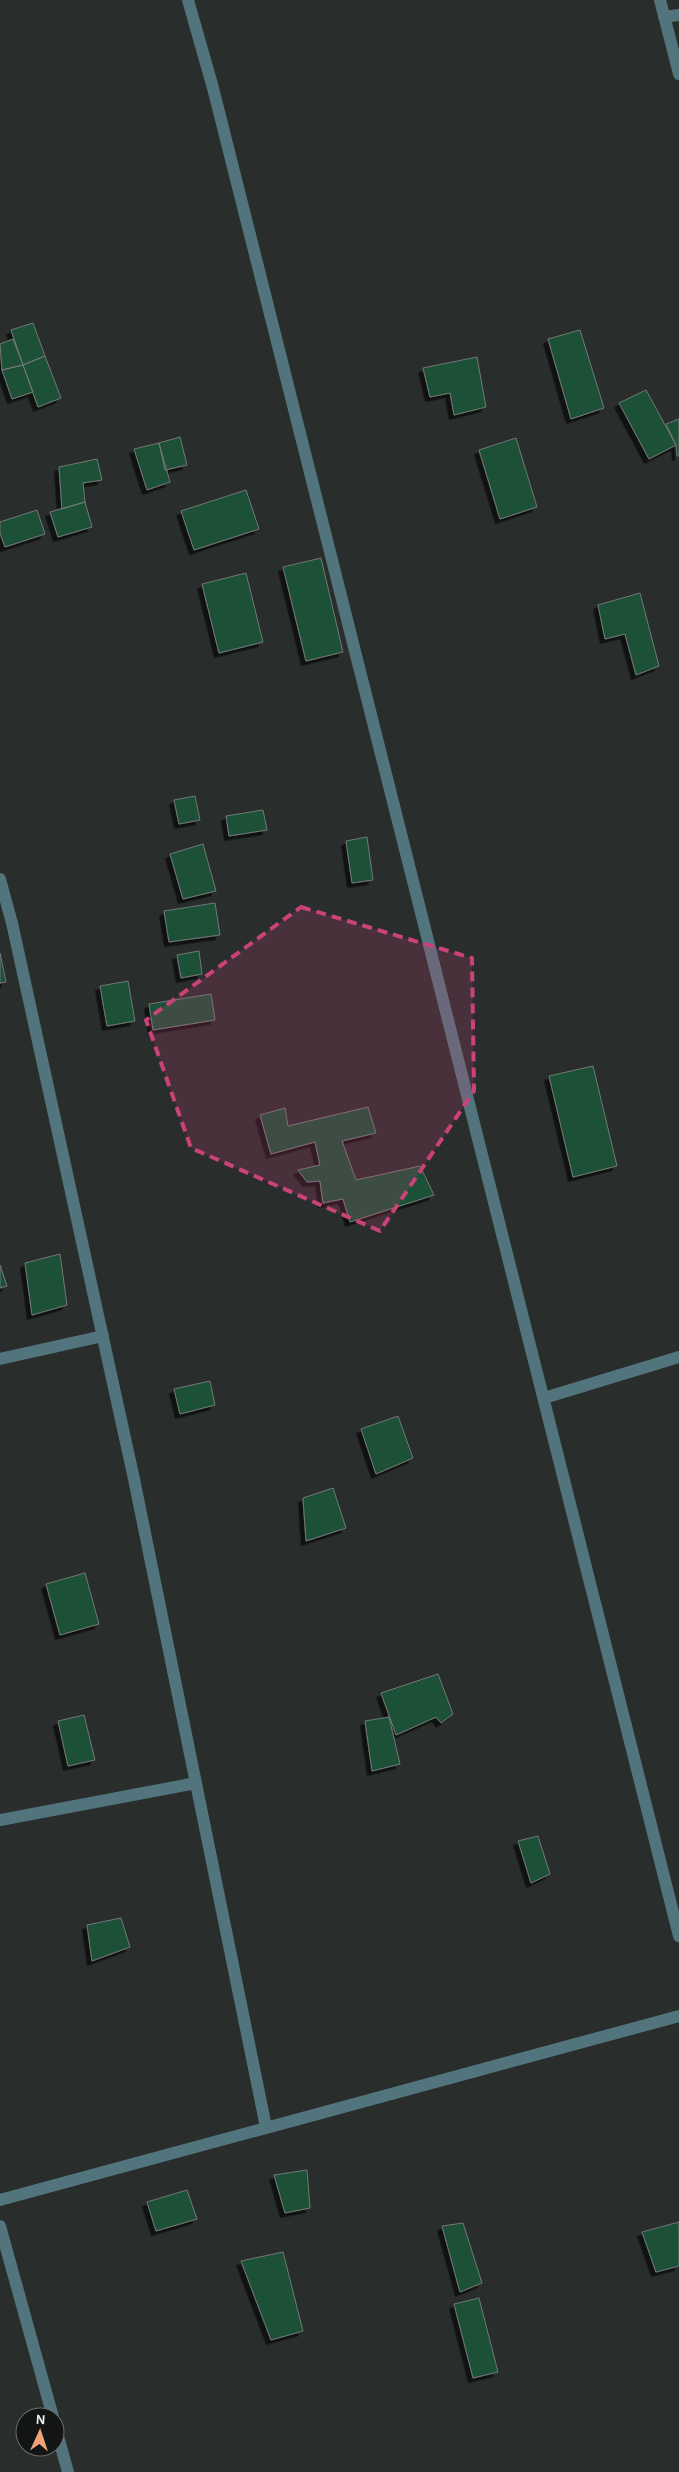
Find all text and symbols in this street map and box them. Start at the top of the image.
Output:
north arrow [15,2407,65,2457]
text: N [35,2413,46,2427]

